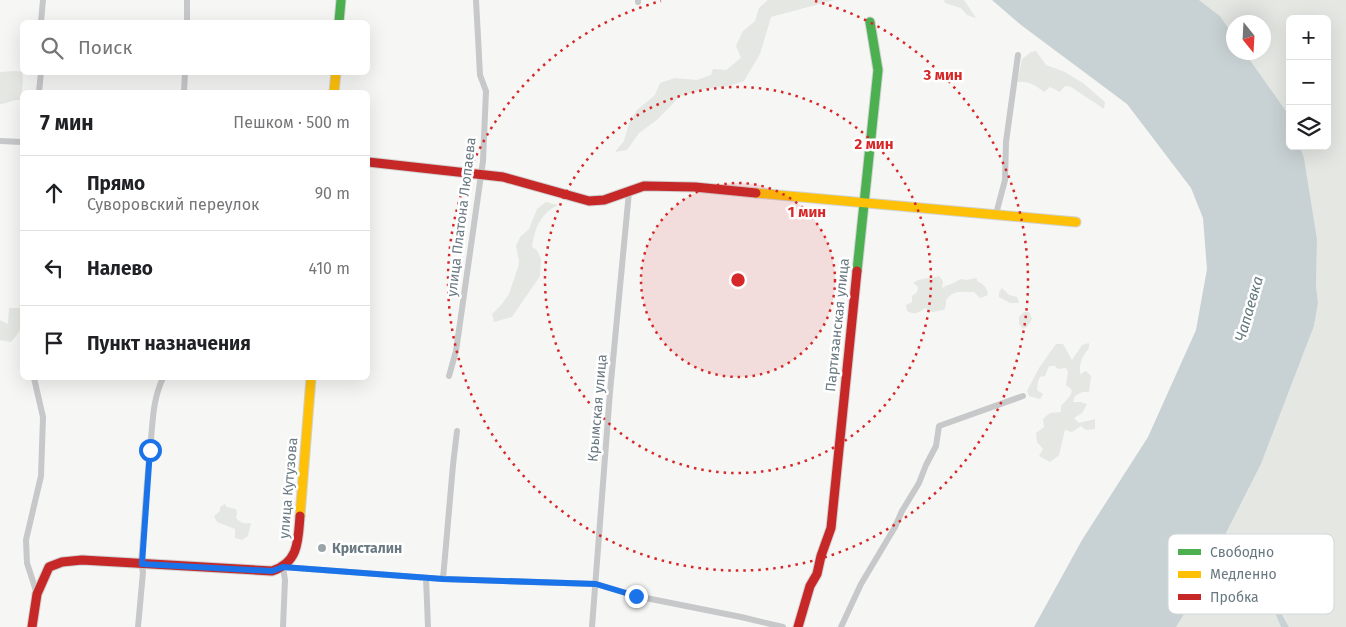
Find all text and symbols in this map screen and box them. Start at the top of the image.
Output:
north arrow [1226,15,1271,60]
map controls [1286,15,1331,150]
button: + [1286,15,1331,60]
search box [20,20,370,75]
icon: search [38,34,66,62]
text: Поиск [78,36,132,59]
button: − [1286,60,1331,105]
text: 3 мин [922,66,963,84]
button: layers [1286,105,1331,150]
text: 7 мин [40,110,94,136]
text: Пешком · 500 m [233,113,350,132]
text: 2 мин [854,135,894,153]
street label: улица Платона Люпаева [443,136,480,298]
text: Прямо [87,172,145,195]
icon: ahead [40,179,68,207]
text: 90 m [315,184,350,203]
text: Суворовский переулок [87,195,259,214]
text: 1 мин [788,203,826,221]
icon: left [40,254,68,282]
text: Налево [87,257,153,280]
street label: Партизанская улица [822,257,853,393]
text: 410 m [309,259,350,278]
centre of rings [729,271,747,289]
water label: Чапаевка [1231,274,1267,344]
icon: arrive [40,329,68,357]
text: Пункт назначения [87,332,251,355]
street label: Крымская улица [584,353,611,463]
street label: улица Кутузова [276,437,301,539]
route start [139,439,162,462]
legend [1168,534,1334,614]
place label: Кристалин [332,540,402,557]
marker: Кристалин [316,542,328,554]
text: Свободно [1210,544,1274,561]
text: Медленно [1210,566,1277,583]
route end [625,585,648,608]
text: Пробка [1210,589,1259,606]

